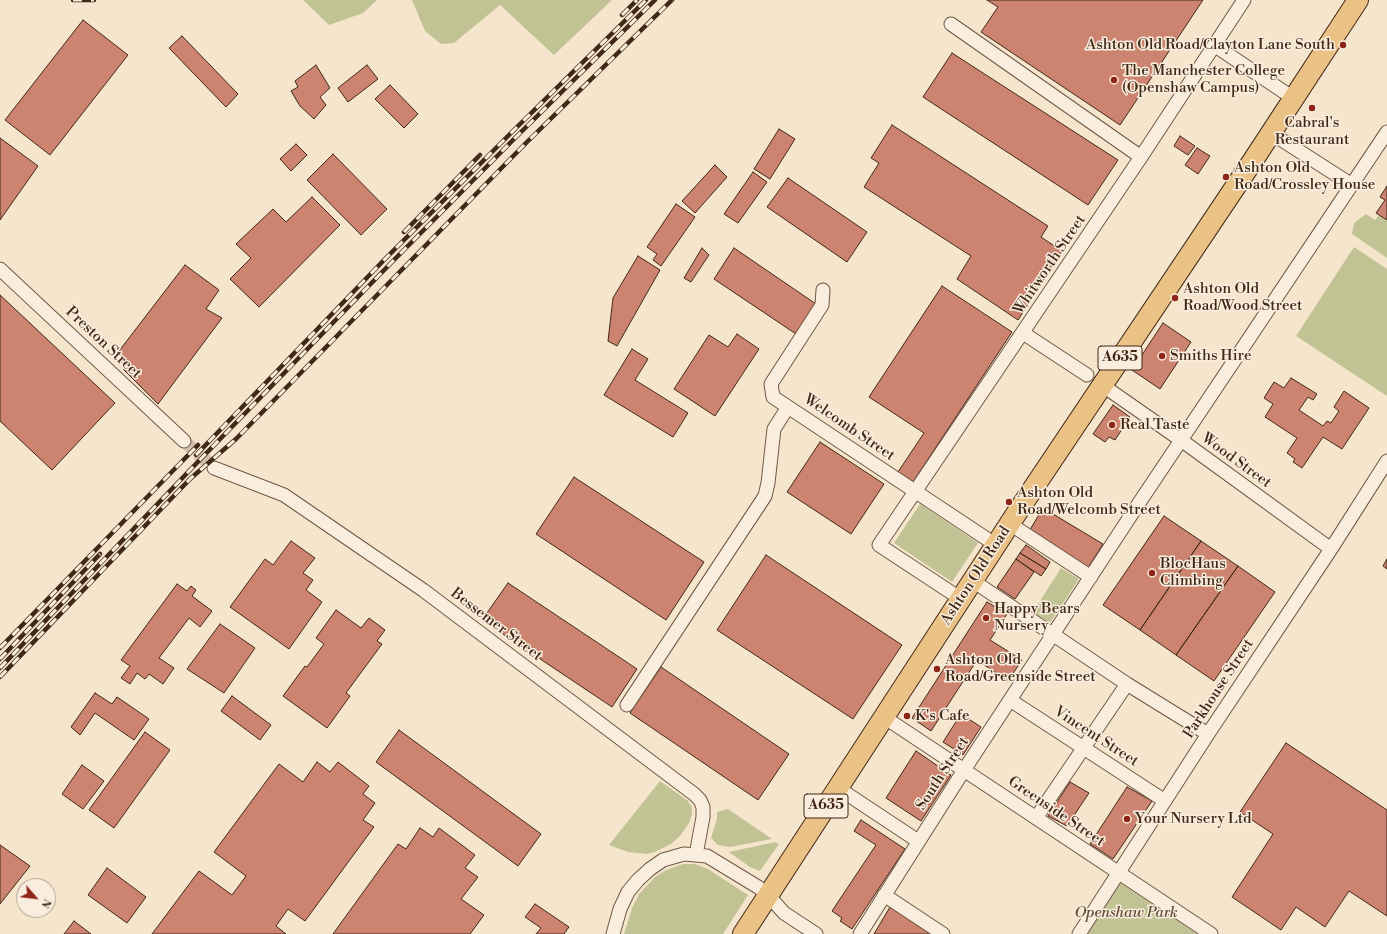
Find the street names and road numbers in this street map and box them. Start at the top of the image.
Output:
street label: Whitworth Street [1010,212,1090,318]
street label: Preston Street [61,303,145,383]
road number: A635 [1098,346,1142,370]
street label: Welcomb Street [800,391,898,465]
street label: Wood Street [1198,430,1274,492]
street label: Ashton Old Road [937,523,1015,629]
street label: Bessemer Street [447,585,545,665]
street label: Parkhouse Street [1180,636,1258,742]
street label: Vincent Street [1050,703,1142,771]
street label: South Street [913,734,973,814]
street label: Greenside Street [1004,773,1108,851]
road number: A635 [804,794,848,818]

